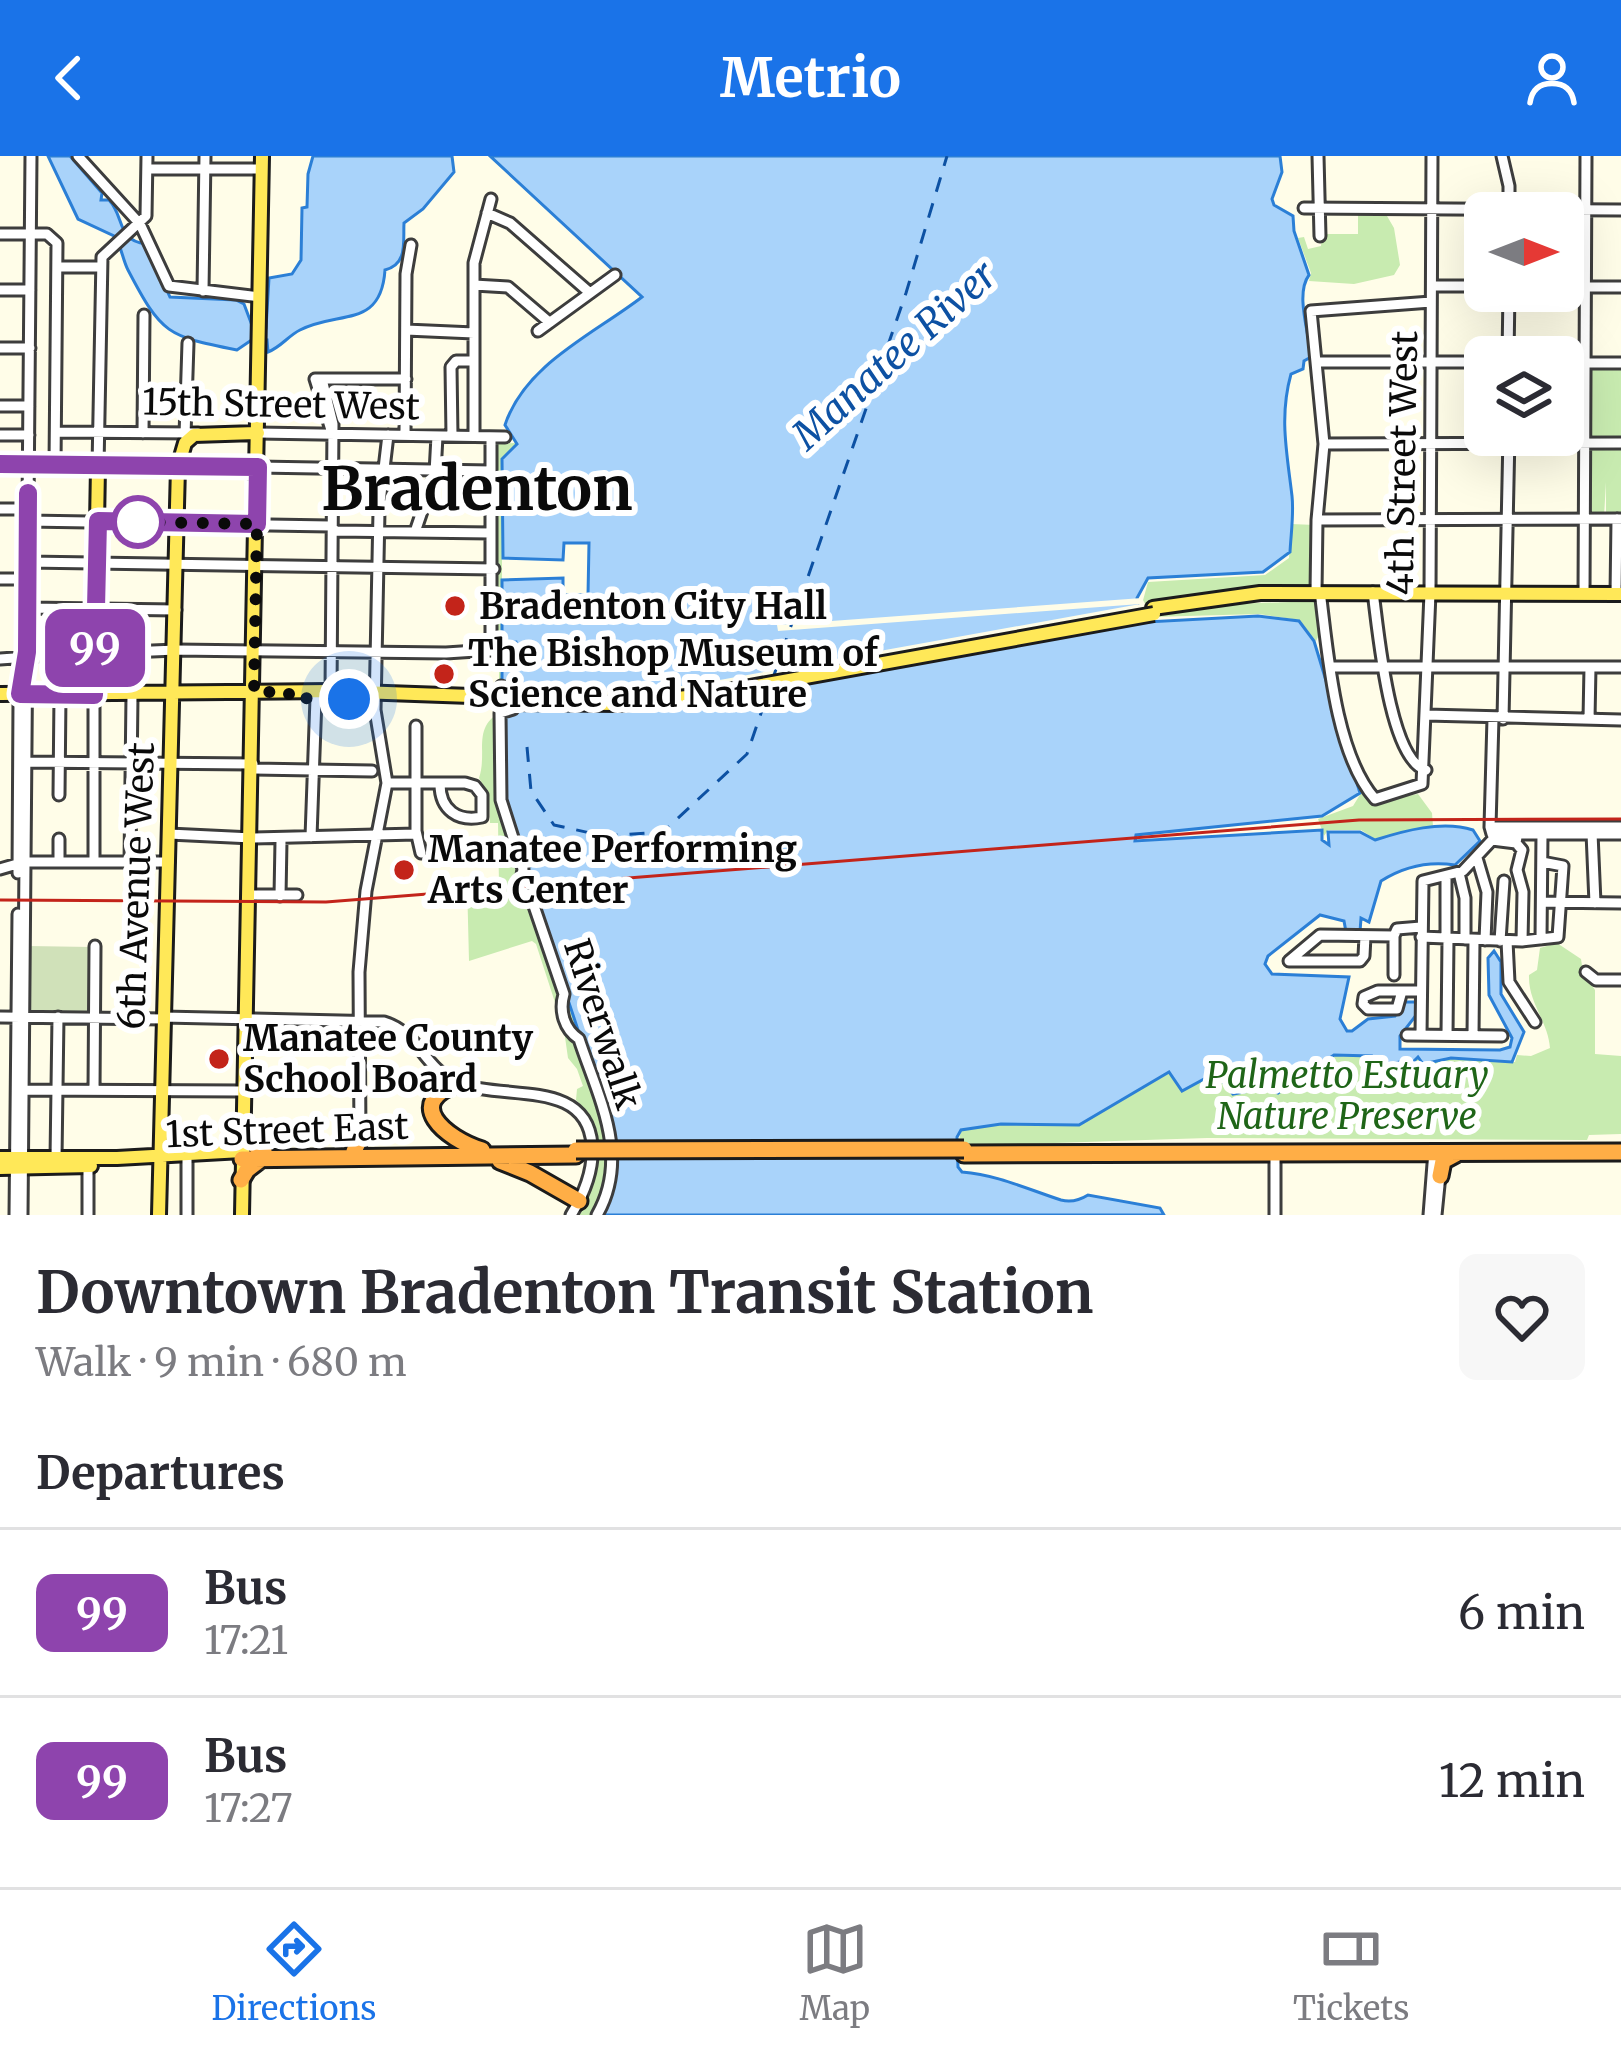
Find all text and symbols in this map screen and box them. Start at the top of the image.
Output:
text: Metrio [720,44,901,112]
icon: back [36,45,102,111]
icon: person [1519,45,1585,111]
north arrow [1464,192,1584,312]
map controls [1464,192,1584,456]
water label: Manatee River [781,250,1007,461]
street label: 4th Street West [1378,330,1427,596]
button: layers [1464,336,1584,456]
street label: 15th Street West [142,380,420,429]
district label: Bradenton [321,451,633,526]
unlabelled marker [113,497,163,547]
place label: Bradenton City Hall [479,584,827,629]
marker: Bradenton City Hall [442,593,468,619]
line badge: 99 [41,609,149,687]
text: 99 [69,622,121,674]
place label: The Bishop Museum of Science and Nature [468,631,880,717]
marker: The Bishop Museum of Science and Nature [431,661,457,687]
your location [319,669,379,729]
street label: 6th Avenue West [109,742,164,1030]
place label: Manatee Performing Arts Center [427,827,797,913]
marker: Manatee Performing Arts Center [391,857,417,883]
street label: Riverwalk [554,933,651,1115]
place label: Manatee County School Board [243,1016,534,1102]
marker: Manatee County School Board [206,1046,232,1072]
park label: Palmetto Estuary Nature Preserve [1205,1053,1489,1139]
street label: 1st Street East [165,1104,409,1157]
button: heart [1459,1254,1585,1380]
text: Downtown Bradenton Transit Station [36,1257,1093,1329]
text: Walk · 9 min · 680 m [36,1338,407,1387]
text: Departures [36,1445,285,1501]
text: Bus [204,1560,287,1616]
text: 6 min [1458,1585,1585,1641]
text: 99 [76,1587,128,1639]
text: 17:21 [204,1616,288,1665]
text: Bus [204,1728,287,1784]
text: 12 min [1439,1753,1585,1809]
text: 99 [76,1755,128,1807]
text: 17:27 [204,1784,293,1833]
tab: Directions [212,1916,377,2029]
tab: Map [800,1916,870,2029]
tab: Tickets [1293,1916,1409,2029]

